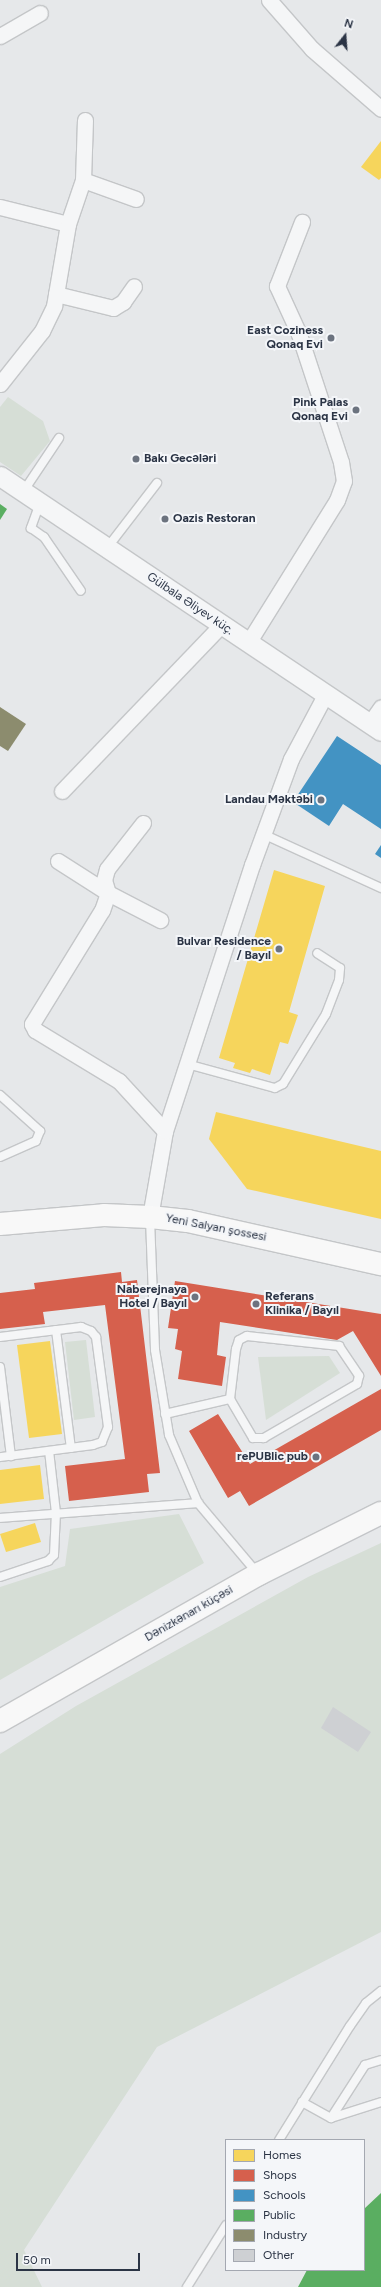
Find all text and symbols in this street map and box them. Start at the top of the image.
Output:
north arrow [325,16,365,56]
text: N [343,17,355,32]
place label: East Coziness Qonaq Evi [247,324,323,352]
marker: East Coziness Qonaq Evi [326,333,336,343]
place label: Pink Palas Qonaq Evi [292,396,348,424]
marker: Pink Palas Qonaq Evi [351,405,361,415]
place label: Bakı Gecələri [144,452,216,466]
marker: Bakı Gecələri [131,454,141,464]
place label: Oazis Restoran [173,512,256,526]
marker: Oazis Restoran [160,514,170,524]
street label: Gülbala Əliyev küç. [144,570,236,638]
place label: Landau Məktəbi [225,793,313,807]
marker: Landau Məktəbi [316,795,326,805]
place label: Bulvar Residence / Bayıl [177,935,271,963]
marker: Bulvar Residence / Bayıl [274,944,284,954]
street label: Yeni Salyan şossesi [164,1211,268,1245]
place label: Naberejnaya Hotel / Bayıl [117,1283,187,1311]
place label: Referans Klinika / Bayıl [265,1290,339,1318]
marker: Naberejnaya Hotel / Bayıl [190,1292,200,1302]
marker: Referans Klinika / Bayıl [250,1298,262,1310]
place label: rePUBlic pub [237,1450,308,1464]
marker: rePUBlic pub [311,1452,321,1462]
street label: Dənizkənarı küçəsi [142,1583,236,1645]
legend [225,2139,365,2271]
text: Homes [263,2148,301,2162]
text: Shops [263,2168,297,2182]
text: Schools [263,2188,306,2202]
text: Public [263,2208,296,2222]
text: Industry [263,2228,307,2242]
scale bar [18,2245,142,2271]
text: Other [263,2248,294,2262]
text: 50 m [23,2253,51,2267]

